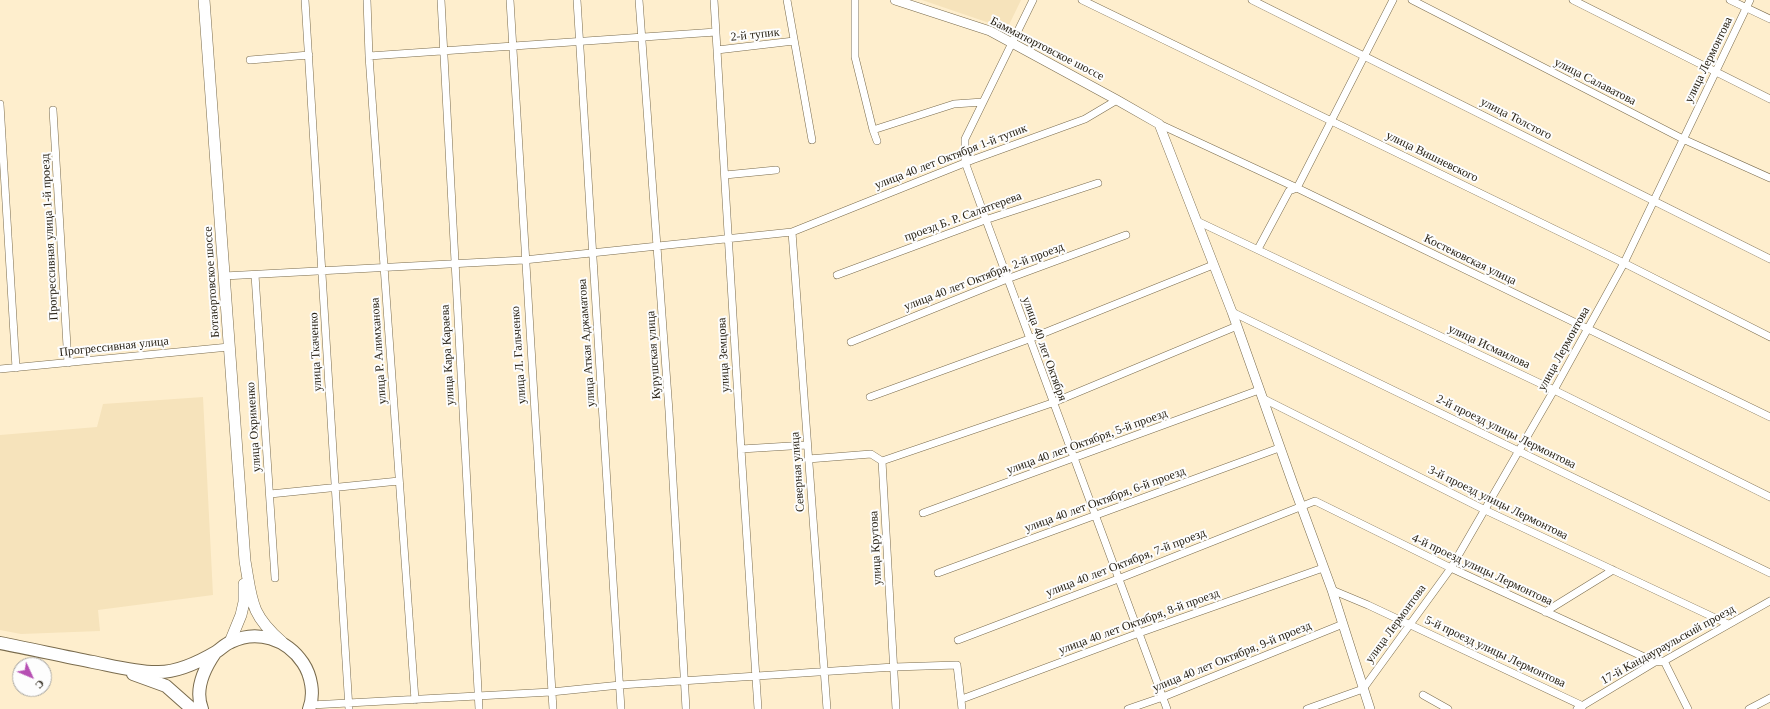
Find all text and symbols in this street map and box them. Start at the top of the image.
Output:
street label: Бамматюртовское шоссе [988,14,1106,84]
street label: улица Лермонтова [1682,15,1736,105]
street label: 2-й тупик [730,25,780,45]
street label: улица Салаватова [1552,55,1638,109]
street label: улица Толстого [1478,95,1554,143]
street label: улица 40 лет Октября 1-й тупик [873,121,1029,193]
street label: улица Вишневского [1384,128,1480,186]
street label: Прогрессивная улица 1-й проезд [38,153,62,321]
street label: проезд Б. Р. Салатгерева [902,189,1024,245]
street label: Ботаюртовское шоссе [201,226,223,338]
street label: Костековская улица [1422,231,1518,289]
street label: улица 40 лет Октября, 2-й проезд [902,240,1066,314]
street label: улица Аткая Аджаматова [575,279,599,407]
street label: улица 40 лет Октября [1018,295,1070,403]
street label: улица Р. Алимханова [368,297,390,405]
street label: улица Кара Караева [438,304,458,406]
street label: улица Л. Гальченко [508,305,530,405]
street label: улица Лермонтова [1535,305,1593,393]
street label: Курушская улица [644,310,664,400]
street label: улица Ткаченко [307,312,325,392]
street label: улица Земцова [715,317,733,393]
street label: улица Исмаилова [1446,322,1532,372]
street label: Прогрессивная улица [59,334,169,360]
street label: улица Охрименко [244,381,264,473]
street label: 2-й проезд улицы Лермонтова [1434,392,1578,472]
street label: улица 40 лет Октября, 5-й проезд [1005,406,1169,478]
street label: Северная улица [788,431,808,513]
street label: 3-й проезд улицы Лермонтова [1426,463,1570,543]
street label: улица 40 лет Октября, 6-й проезд [1023,464,1187,536]
street label: улица Крутова [867,510,885,586]
street label: улица 40 лет Октября, 7-й проезд [1044,526,1208,600]
street label: 4-й проезд улицы Лермонтова [1409,531,1555,609]
street label: улица Лермонтова [1363,582,1429,666]
street label: улица 40 лет Октября, 8-й проезд [1057,586,1221,658]
street label: 17-й Кандаураульский проезд [1598,602,1738,688]
street label: 5-й проезд улицы Лермонтова [1422,613,1568,691]
street label: улица 40 лет Октября, 9-й проезд [1151,619,1313,695]
north arrow [12,657,52,697]
text: С [33,678,47,692]

